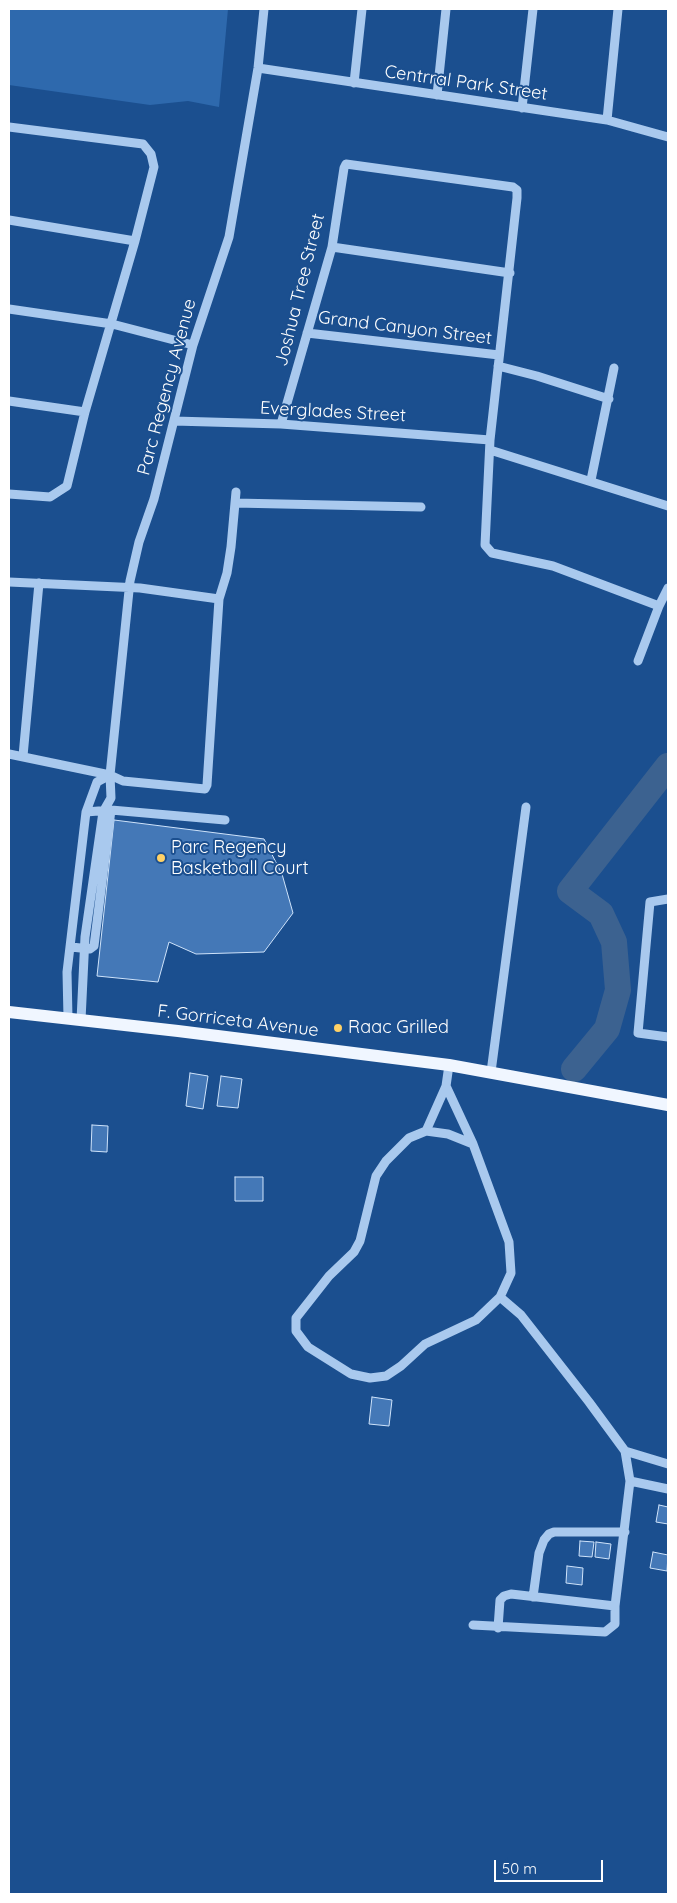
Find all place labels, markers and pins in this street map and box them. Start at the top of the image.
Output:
place label: Parc Regency Basketball Court [171,837,308,880]
marker: Parc Regency Basketball Court [155,852,167,864]
place label: Raac Grilled [348,1017,449,1039]
marker: Raac Grilled [332,1022,344,1034]

